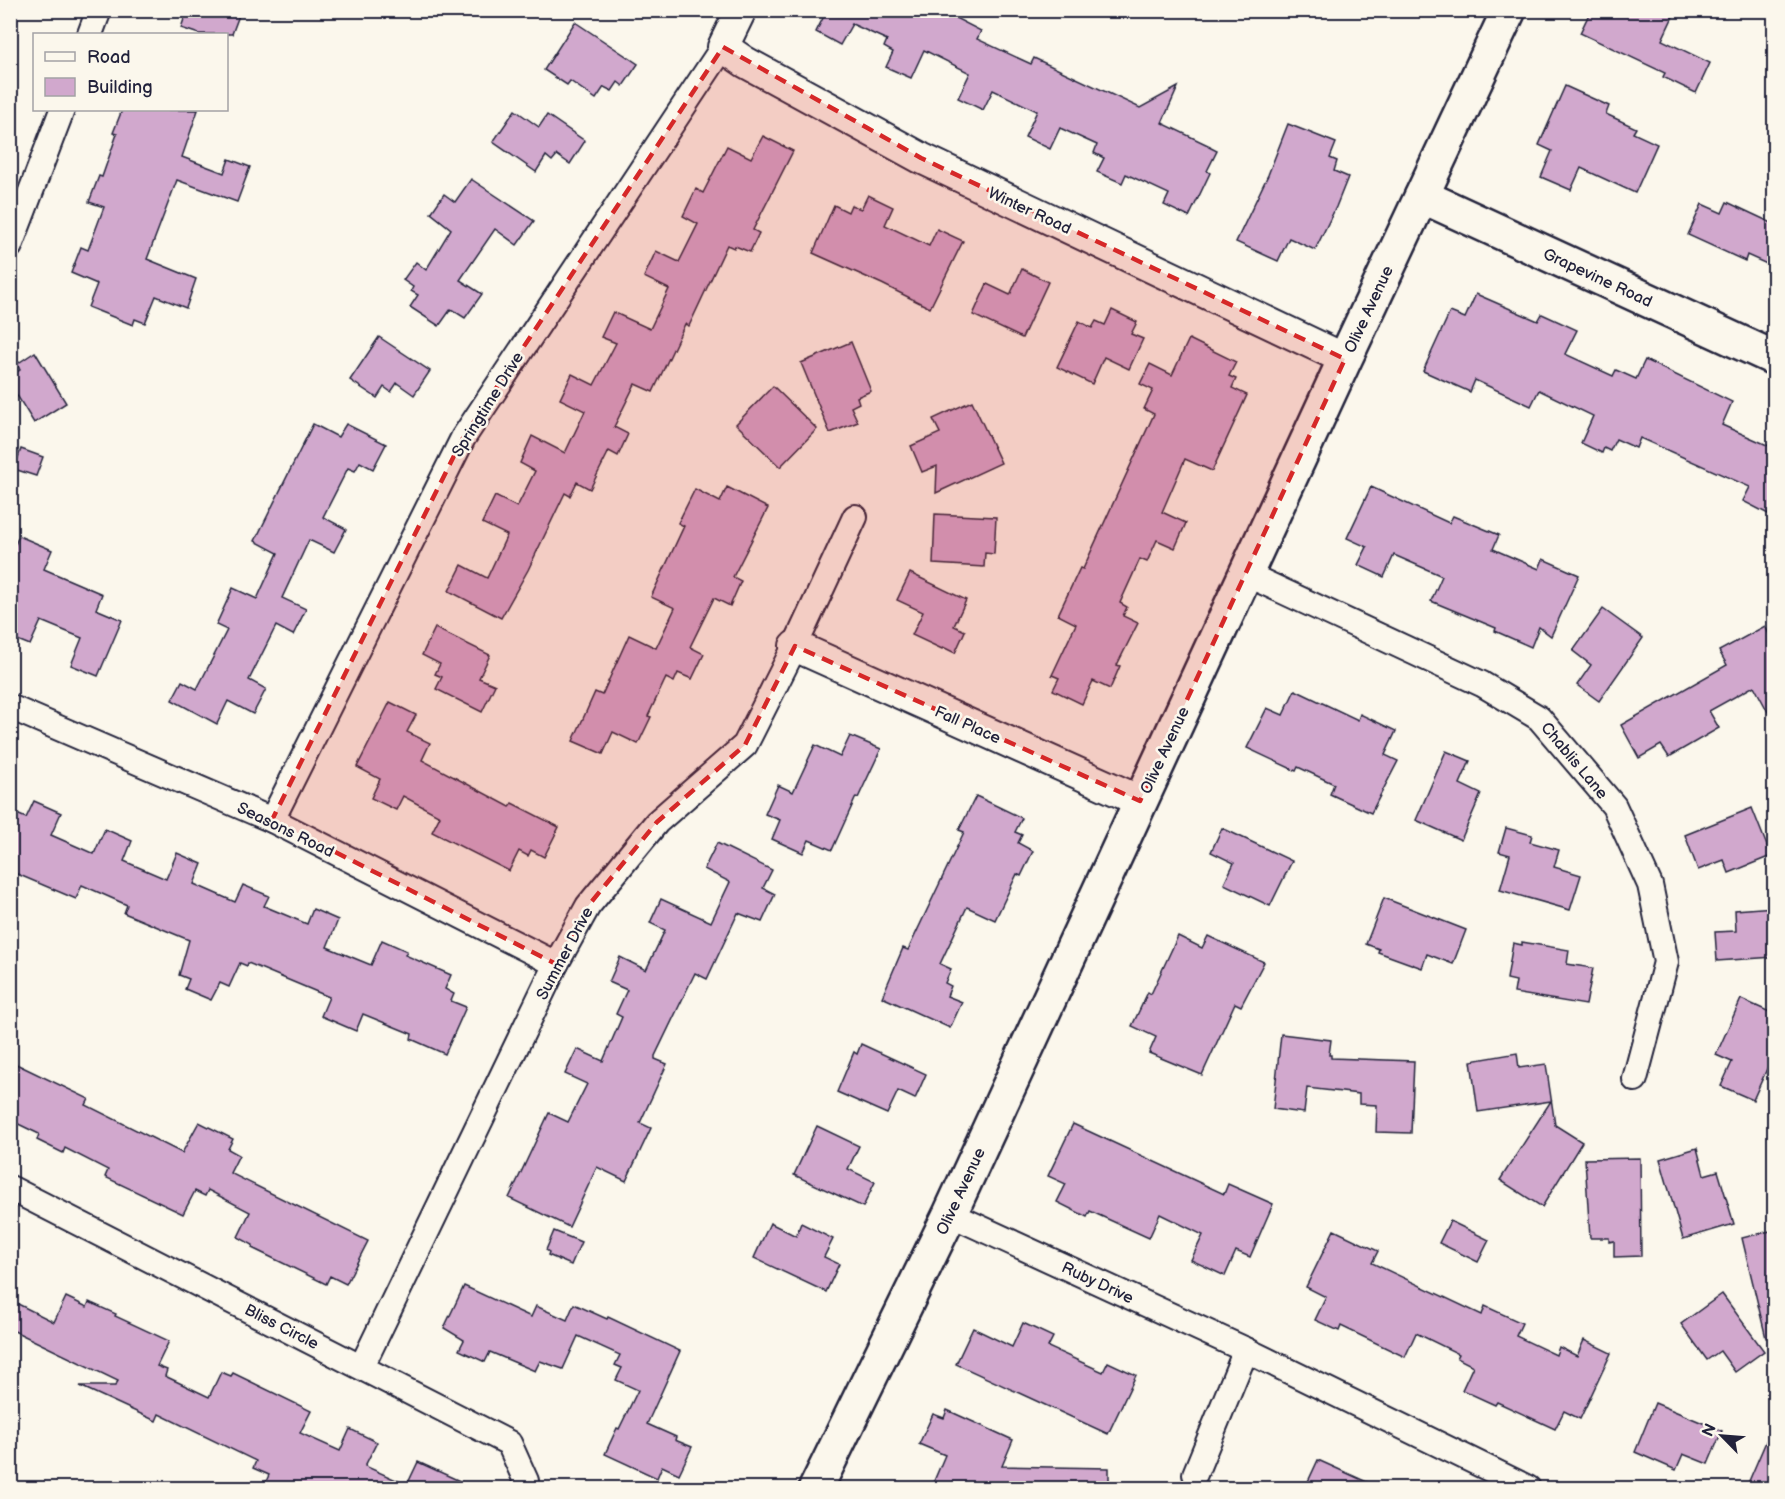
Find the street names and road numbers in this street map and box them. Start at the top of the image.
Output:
street label: Winter Road [985,184,1074,239]
street label: Grapevine Road [1540,245,1655,312]
street label: Olive Avenue [1341,263,1398,356]
street label: Springtime Drive [448,348,528,461]
street label: Fall Place [931,702,1004,749]
street label: Olive Avenue [1137,704,1194,797]
street label: Chablis Lane [1536,719,1612,804]
street label: Seasons Road [234,799,337,862]
street label: Summer Drive [533,904,598,1003]
street label: Olive Avenue [933,1145,990,1238]
street label: Ruby Drive [1058,1258,1137,1309]
street label: Bliss Circle [241,1301,322,1354]

